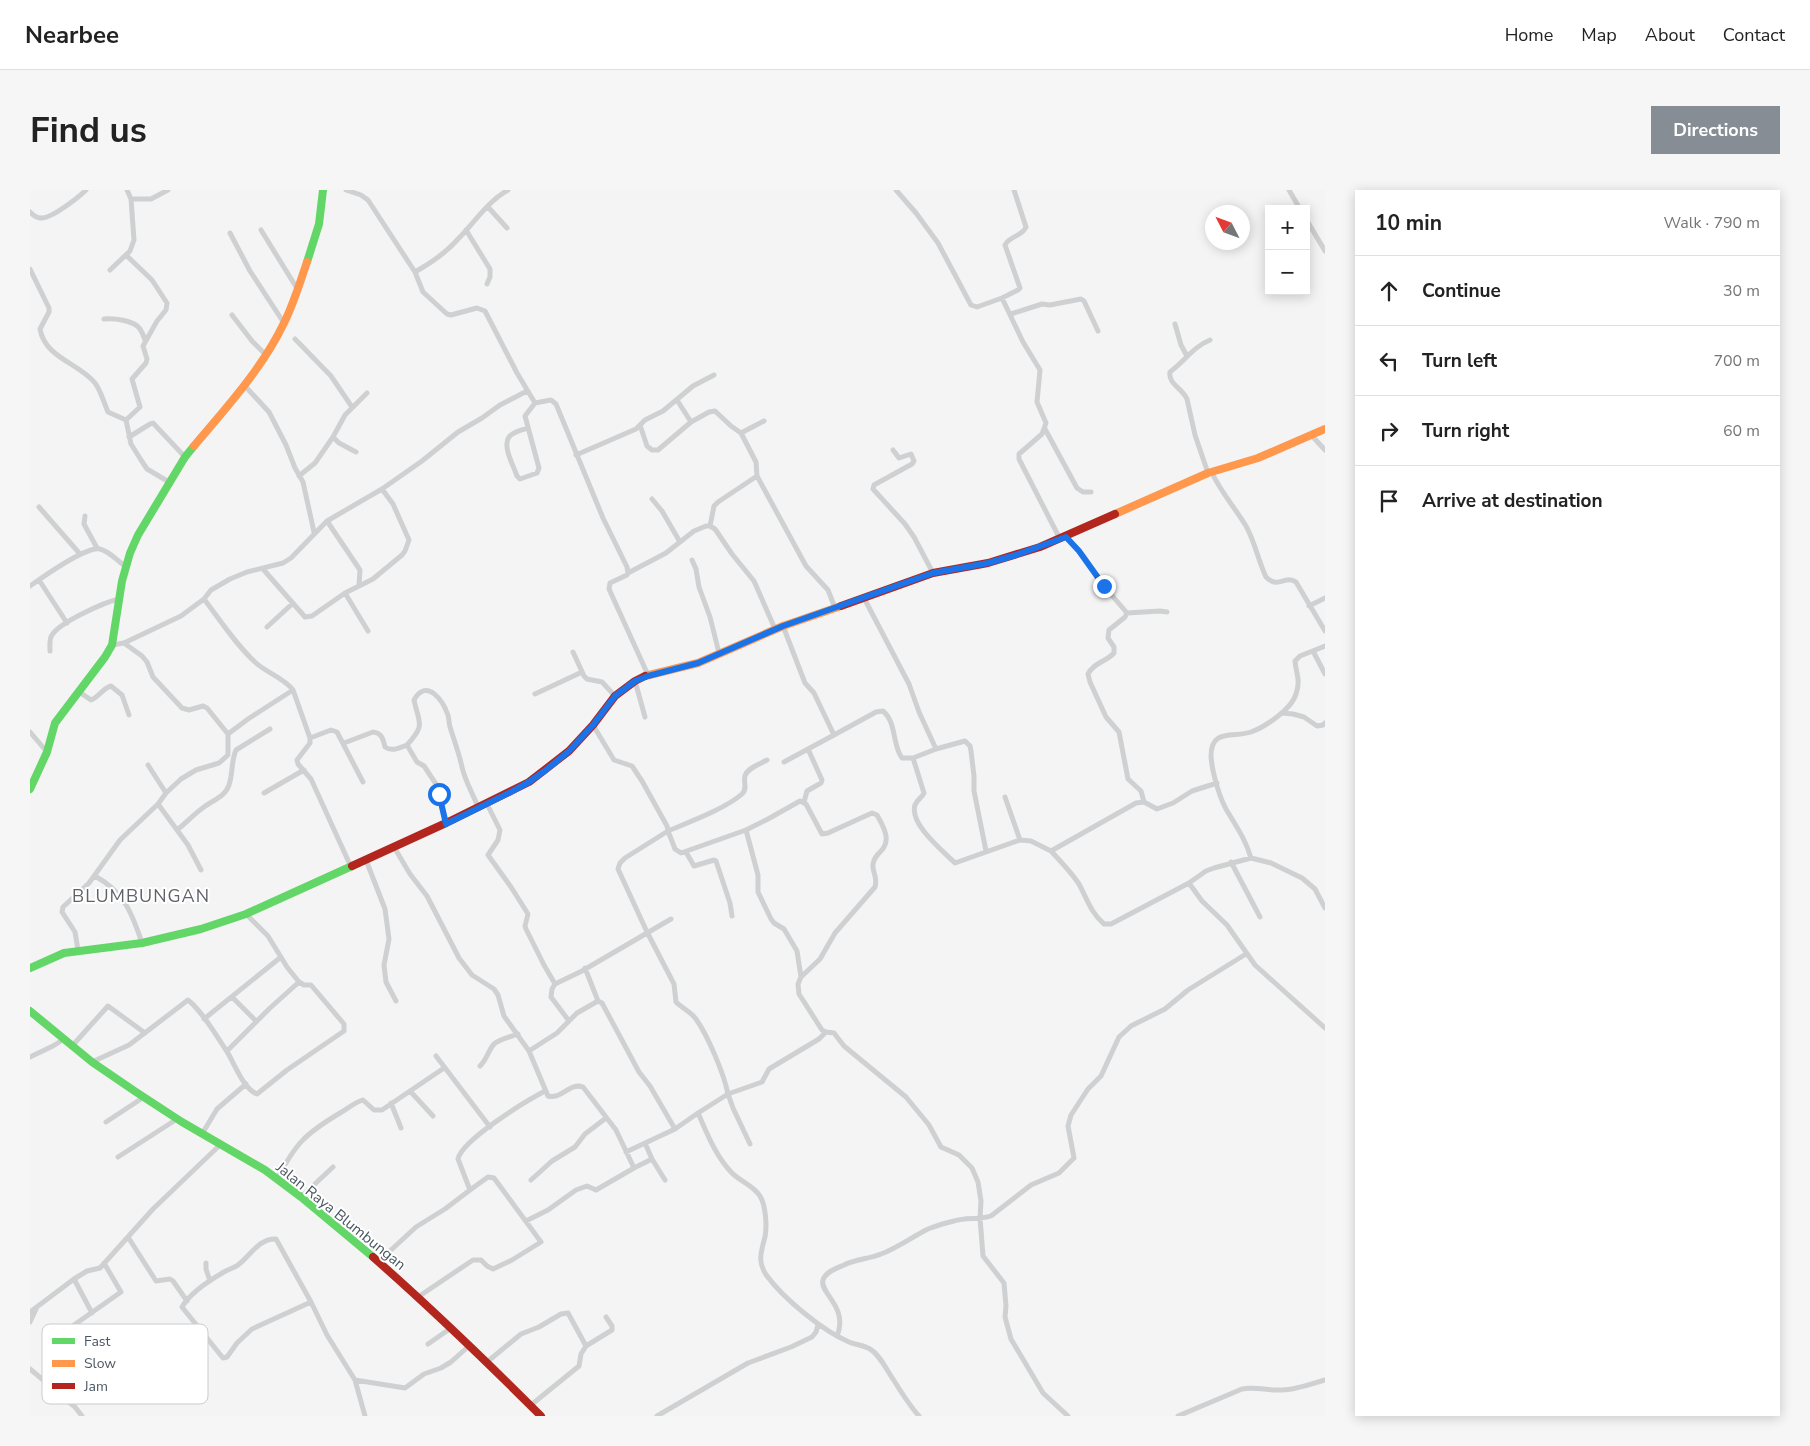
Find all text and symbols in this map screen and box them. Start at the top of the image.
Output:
text: Nearbee [25,19,119,51]
text: Home [1505,23,1553,47]
text: Map [1581,23,1617,47]
text: About [1645,23,1695,47]
text: Contact [1723,23,1785,47]
button: Directions [1651,106,1780,154]
text: Find us [30,107,147,154]
north arrow [1205,205,1250,250]
map controls [1265,205,1310,295]
button: + [1265,205,1310,250]
text: 10 min [1375,209,1442,237]
text: Walk · 790 m [1664,212,1760,234]
button: − [1265,250,1310,295]
icon: ahead [1375,277,1403,305]
text: Continue [1422,278,1501,304]
text: 30 m [1723,280,1760,302]
icon: left [1375,347,1403,375]
text: Turn left [1422,348,1497,374]
text: 700 m [1713,350,1760,372]
icon: right [1375,417,1403,445]
text: Turn right [1422,418,1509,444]
text: 60 m [1723,420,1760,442]
icon: arrive [1375,487,1403,515]
text: Arrive at destination [1422,488,1603,514]
route end [1093,575,1116,598]
route start [428,783,451,806]
district label: BLUMBUNGAN [72,884,210,908]
street label: Jalan Raya Blumbungan [271,1157,410,1275]
legend [42,1324,208,1404]
text: Fast [84,1332,110,1351]
text: Slow [84,1354,116,1373]
text: Jam [83,1377,108,1396]

